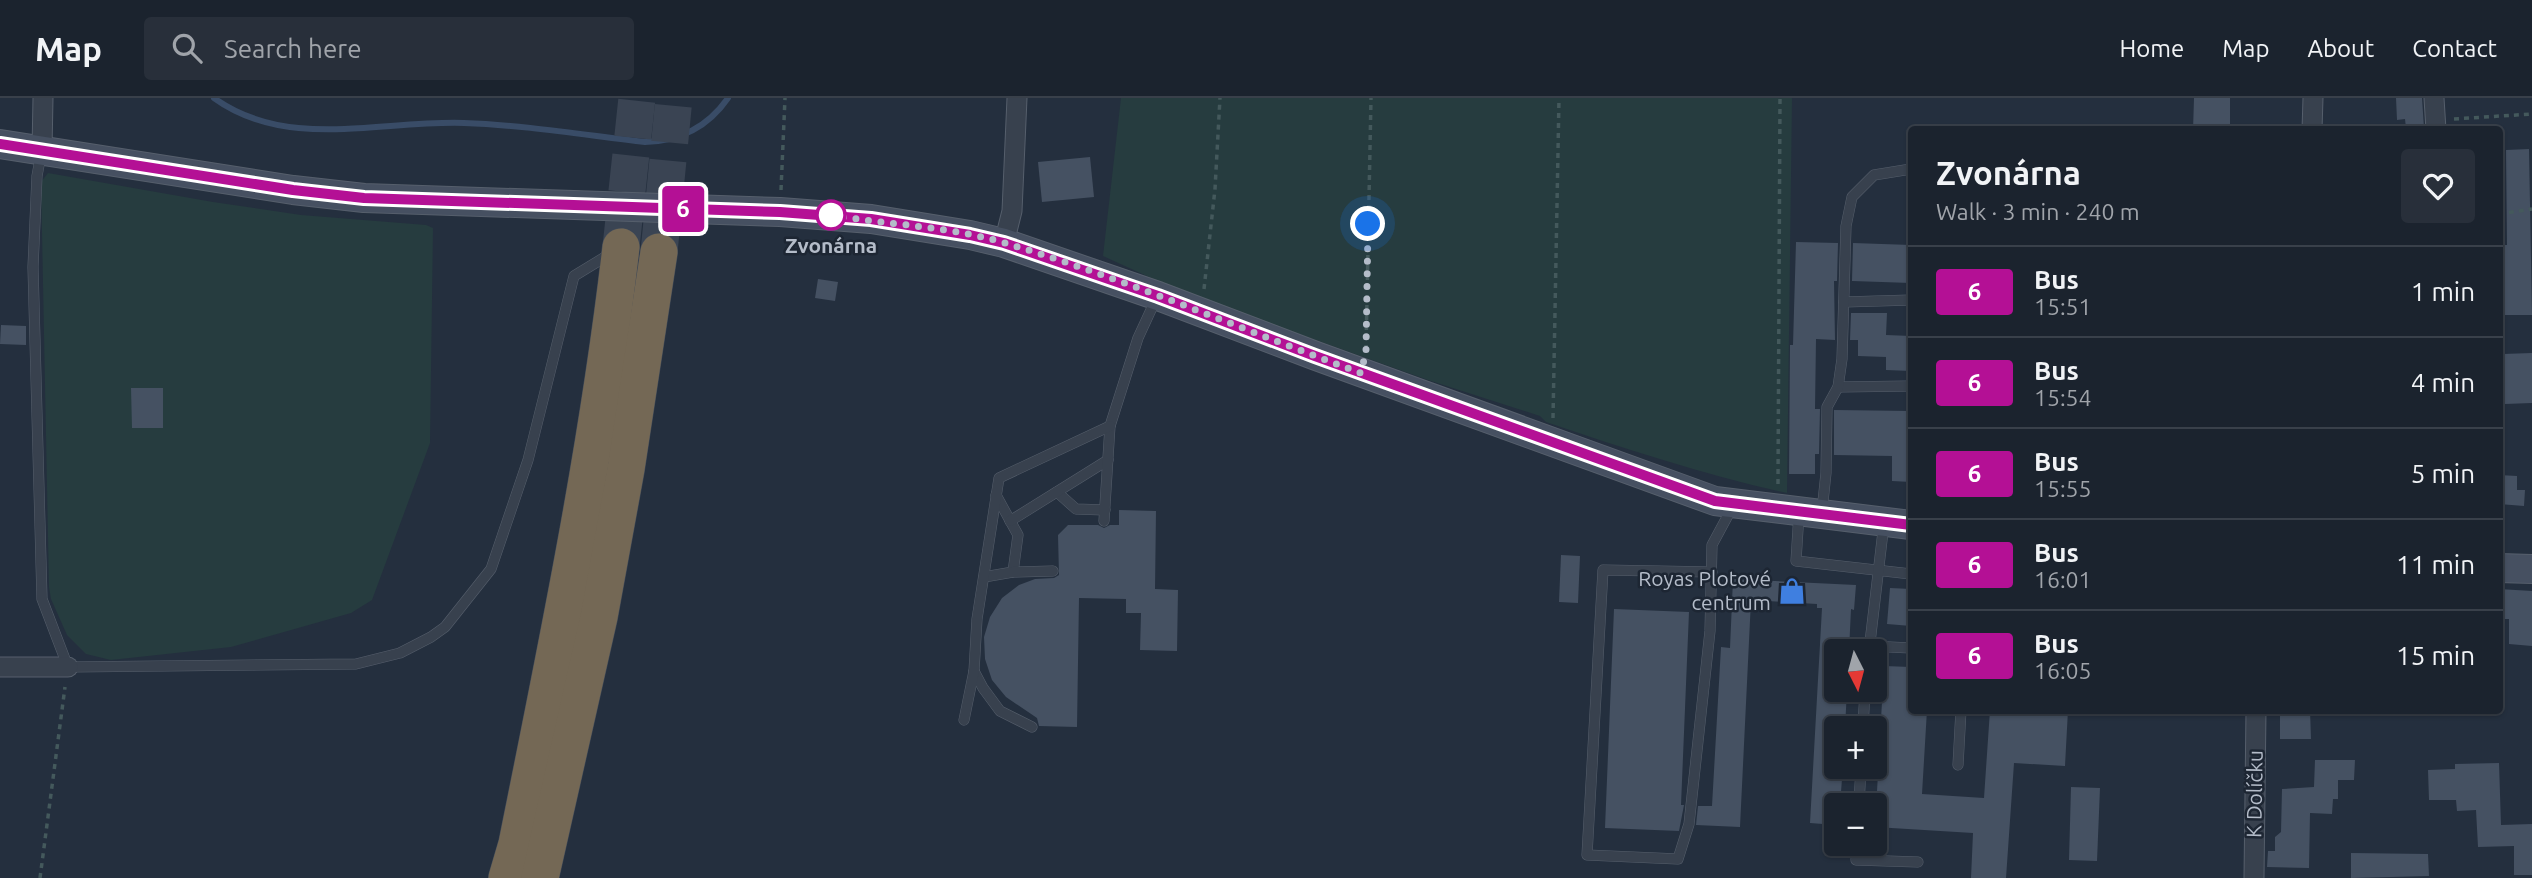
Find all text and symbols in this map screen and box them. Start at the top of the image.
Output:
search box [144,17,634,80]
icon: search [168,29,206,67]
text: Map [35,30,102,67]
text: Search here [224,34,362,63]
text: Home [2119,35,2184,62]
text: Map [2222,35,2269,62]
text: About [2307,35,2374,62]
text: Contact [2412,35,2497,62]
button: heart [2401,149,2475,223]
text: Zvonárna [1936,154,2081,191]
line badge: 6 [660,186,706,232]
text: 6 [676,195,690,222]
text: Walk · 3 min · 240 m [1936,199,2140,224]
marker: Zvonárna [816,200,846,230]
your location [1350,206,1385,241]
place label: Zvonárna [785,233,877,257]
text: Bus [2034,265,2079,294]
text: 1 min [2411,277,2475,306]
text: 6 [1968,278,1981,305]
text: 15:51 [2034,294,2092,319]
text: Bus [2034,356,2079,385]
text: 4 min [2411,368,2475,397]
text: 6 [1968,369,1981,396]
text: 15:54 [2034,385,2092,410]
text: Bus [2034,447,2079,476]
text: 5 min [2411,459,2475,488]
text: 6 [1968,460,1981,487]
text: 15:55 [2034,476,2092,501]
text: Bus [2034,538,2079,567]
text: 11 min [2396,550,2475,579]
text: 6 [1968,551,1981,578]
place label: Royas Plotové centrum [1638,566,1771,614]
text: 16:01 [2034,567,2092,592]
shop icon: Royas Plotové centrum [1777,576,1807,606]
text: Bus [2034,629,2079,658]
north arrow [1824,639,1886,702]
map controls [1824,639,1887,856]
text: 15 min [2396,641,2475,670]
text: 6 [1968,642,1981,669]
text: 16:05 [2034,658,2092,683]
button: + [1824,716,1887,779]
street label: K Dolíčku [2241,750,2267,838]
button: − [1824,793,1887,856]

